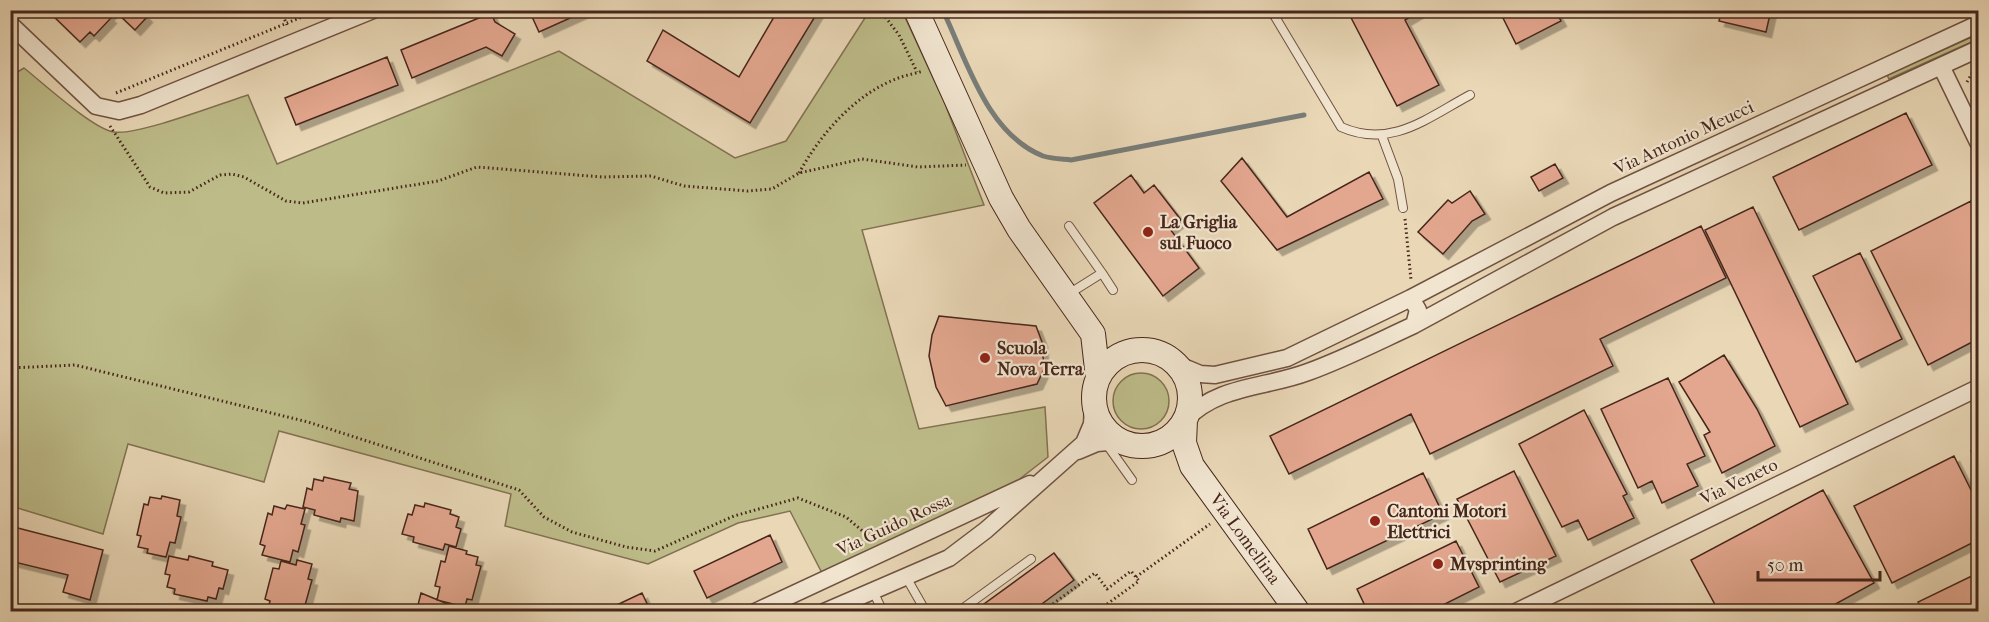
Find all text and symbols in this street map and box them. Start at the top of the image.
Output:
street label: Via Antonio Meucci [1610,96,1758,180]
place label: La Griglia sul Fuoco [1160,212,1238,254]
marker: La Griglia sul Fuoco [1141,225,1155,239]
place label: Scuola Nova Terra [997,338,1084,380]
marker: Scuola Nova Terra [978,351,992,365]
street label: Via Veneto [1696,454,1781,510]
street label: Via Guido Rossa [833,489,955,561]
street label: Via Lomellina [1204,489,1285,589]
place label: Cantoni Motori Elettrici [1387,501,1507,543]
marker: Cantoni Motori Elettrici [1368,514,1382,528]
scale bar [1758,544,1880,582]
place label: Mvsprinting [1449,554,1548,575]
text: 50 m [1767,555,1804,576]
marker: Mvsprinting [1431,557,1445,571]

